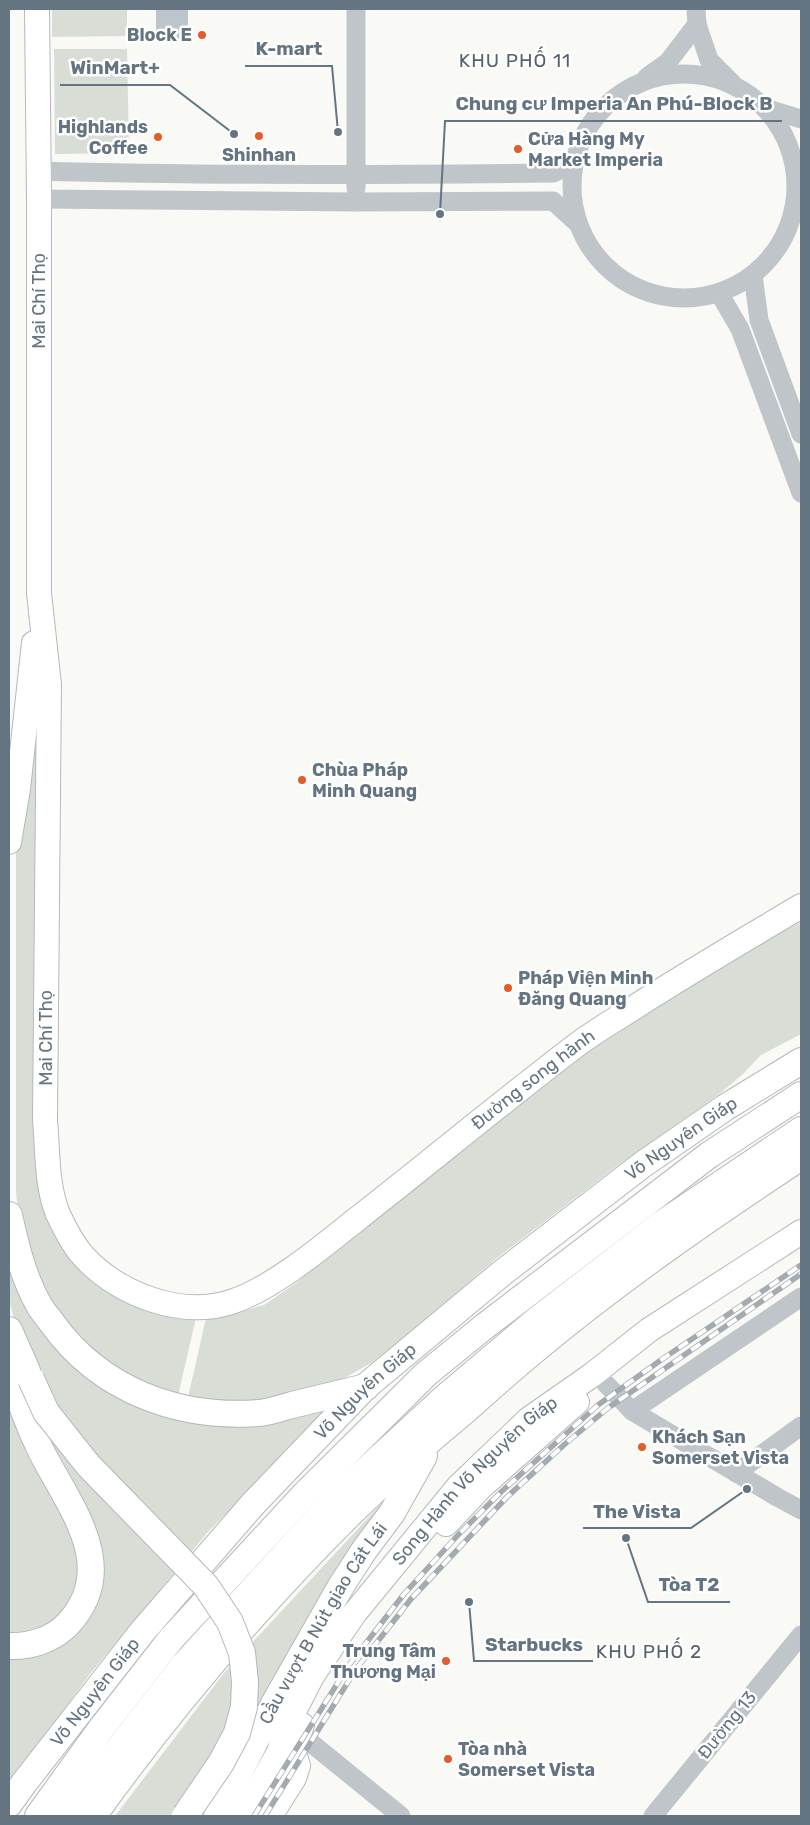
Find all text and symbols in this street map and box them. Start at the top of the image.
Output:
place label: Block E [127,24,192,46]
marker: Block E [196,29,208,41]
callout: K-mart [245,32,332,66]
text: K-mart [256,37,323,60]
district label: KHU PHỐ 11 [459,46,571,72]
callout: WinMart+ [60,51,170,85]
text: WinMart+ [70,56,160,79]
callout: Chung cư Imperia An Phú-Block B [445,87,782,121]
text: Chung cư Imperia An Phú-Block B [455,92,773,115]
place label: Highlands Coffee [58,116,148,159]
place label: Cửa Hàng My Market Imperia [528,128,663,171]
marker: Shinhan [253,130,265,142]
marker: Highlands Coffee [152,131,164,143]
marker: Cửa Hàng My Market Imperia [512,143,524,155]
place label: Shinhan [222,144,296,166]
street label: Mai Chí Thọ [28,253,50,349]
place label: Chùa Pháp Minh Quang [312,759,417,802]
marker: Chùa Pháp Minh Quang [296,774,308,786]
place label: Pháp Viện Minh Đăng Quang [518,967,653,1010]
marker: Pháp Viện Minh Đăng Quang [502,982,514,994]
street label: Mai Chí Thọ [35,990,57,1086]
street label: Đường song hành [467,1024,599,1134]
street label: Võ Nguyên Giáp [620,1092,741,1185]
street label: Võ Nguyên Giáp [309,1338,421,1444]
street label: Song Hành Võ Nguyên Giáp [388,1392,562,1570]
place label: Khách Sạn Somerset Vista [652,1426,789,1469]
marker: Khách Sạn Somerset Vista [636,1441,648,1453]
callout: The Vista [583,1494,691,1528]
text: The Vista [593,1500,681,1523]
street label: Cầu vượt B Nút giao Cát Lái [255,1518,392,1728]
callout: Tòa T2 [648,1568,730,1602]
text: Tòa T2 [658,1573,720,1596]
callout: Starbucks [474,1627,593,1661]
street label: Võ Nguyên Giáp [46,1633,144,1751]
text: Starbucks [485,1633,583,1656]
district label: KHU PHỐ 2 [596,1637,702,1663]
place label: Trung Tâm Thương Mại [331,1640,436,1683]
marker: Trung Tâm Thương Mại [440,1655,452,1667]
street label: Đường 13 [693,1687,761,1763]
place label: Tòa nhà Somerset Vista [458,1738,595,1781]
marker: Tòa nhà Somerset Vista [442,1753,454,1765]

